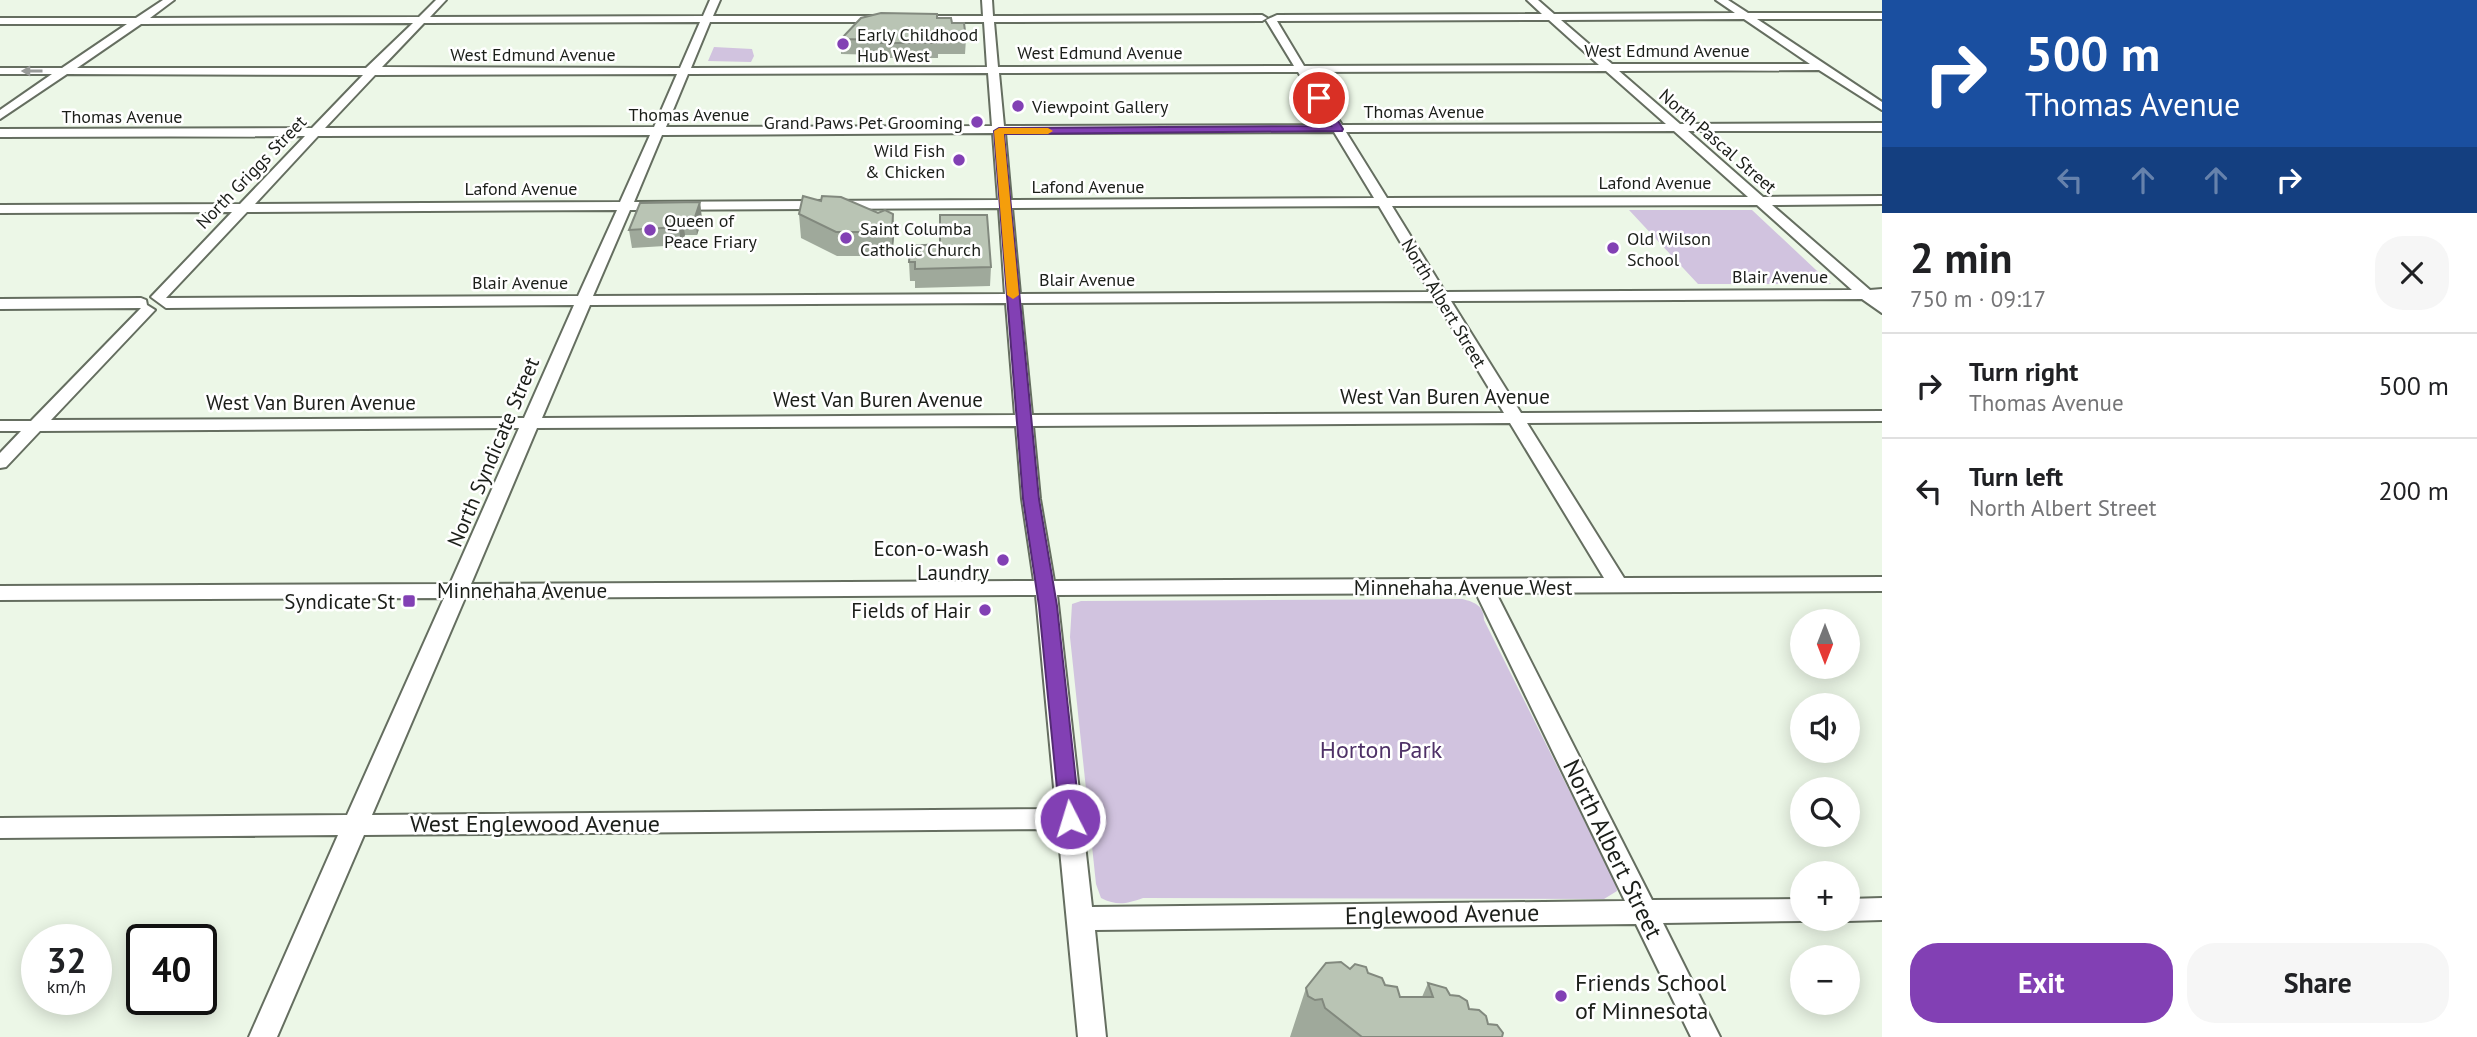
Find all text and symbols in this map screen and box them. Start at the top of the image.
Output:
text: 500 m [2025,21,2160,85]
place label: Early Childhood Hub West [857,23,978,67]
icon: right [1910,28,2001,119]
marker: Early Childhood Hub West [835,36,851,52]
street label: West Edmund Avenue [1584,39,1750,62]
street label: West Edmund Avenue [1017,41,1183,64]
street label: West Edmund Avenue [450,43,616,66]
one-way arrow [21,65,43,77]
pin [1289,68,1349,128]
icon: arrive [1300,79,1338,117]
text: Thomas Avenue [2025,83,2240,125]
street label: North Pascal Street [1655,84,1781,198]
place label: Viewpoint Gallery [1031,95,1169,118]
marker: Viewpoint Gallery [1010,98,1026,114]
street label: Thomas Avenue [1363,100,1485,123]
street label: Thomas Avenue [628,103,750,126]
street label: Thomas Avenue [61,105,183,128]
street label: North Griggs Street [191,110,311,234]
place label: Grand Paws Pet Grooming [764,111,963,134]
marker: Grand Paws Pet Grooming [969,114,985,130]
place label: Wild Fish & Chicken [865,139,945,183]
marker: Wild Fish & Chicken [951,152,967,168]
icon: left [2051,161,2089,199]
icon: ahead [2124,161,2162,199]
icon: ahead [2197,161,2235,199]
icon: right [2270,161,2308,199]
street label: Lafond Avenue [1598,171,1712,194]
street label: Lafond Avenue [1031,175,1145,198]
street label: Lafond Avenue [464,177,578,200]
place label: Queen of Peace Friary [664,209,757,253]
place label: Saint Columba Catholic Church [860,217,981,261]
marker: Queen of Peace Friary [642,222,658,238]
place label: Old Wilson School [1627,227,1711,271]
marker: Saint Columba Catholic Church [838,230,854,246]
text: 2 min [1910,230,2012,285]
street label: North Albert Street [1396,234,1492,372]
button: close [2375,236,2449,310]
marker: Old Wilson School [1605,240,1621,256]
street label: Blair Avenue [1732,265,1828,288]
street label: Blair Avenue [1039,268,1135,291]
street label: Blair Avenue [472,271,568,294]
text: 750 m · 09:17 [1910,284,2046,313]
street label: North Syndicate Street [441,353,545,551]
text: Turn right [1969,355,2078,388]
icon: right [1910,367,1948,405]
text: 500 m [2378,369,2449,402]
street label: West Van Buren Avenue [1340,383,1550,410]
street label: West Van Buren Avenue [773,386,983,413]
text: Thomas Avenue [1969,388,2124,417]
street label: West Van Buren Avenue [206,389,416,416]
text: Turn left [1969,460,2063,493]
icon: left [1910,472,1948,510]
text: 200 m [2378,474,2449,507]
text: North Albert Street [1969,493,2157,522]
place label: Econ-o-wash Laundry [873,535,989,586]
marker: Econ-o-wash Laundry [995,552,1011,568]
street label: Minnehaha Avenue West [1354,574,1572,601]
street label: Minnehaha Avenue [437,577,607,604]
place label: Syndicate St [284,588,395,615]
marker: Syndicate St [401,593,417,609]
place label: Fields of Hair [851,597,971,624]
marker: Fields of Hair [977,602,993,618]
north arrow [1790,609,1860,679]
map controls [1790,609,1860,1015]
button: sound [1790,693,1860,763]
park label: Horton Park [1320,734,1443,765]
street label: North Albert Street [1556,754,1670,944]
button: search [1790,777,1860,847]
position arrow [1033,782,1107,856]
street label: West Englewood Avenue [410,808,660,839]
button: + [1790,861,1860,931]
street label: Englewood Avenue [1345,897,1539,931]
speed limit sign: 40 [126,924,217,1015]
text: 32 [47,937,86,983]
button: Exit [1910,943,2173,1023]
button: Share [2187,943,2449,1023]
button: − [1790,945,1860,1015]
place label: Friends School of Minnesota [1575,967,1726,1026]
text: km/h [47,975,86,998]
marker: Friends School of Minnesota [1553,988,1569,1004]

